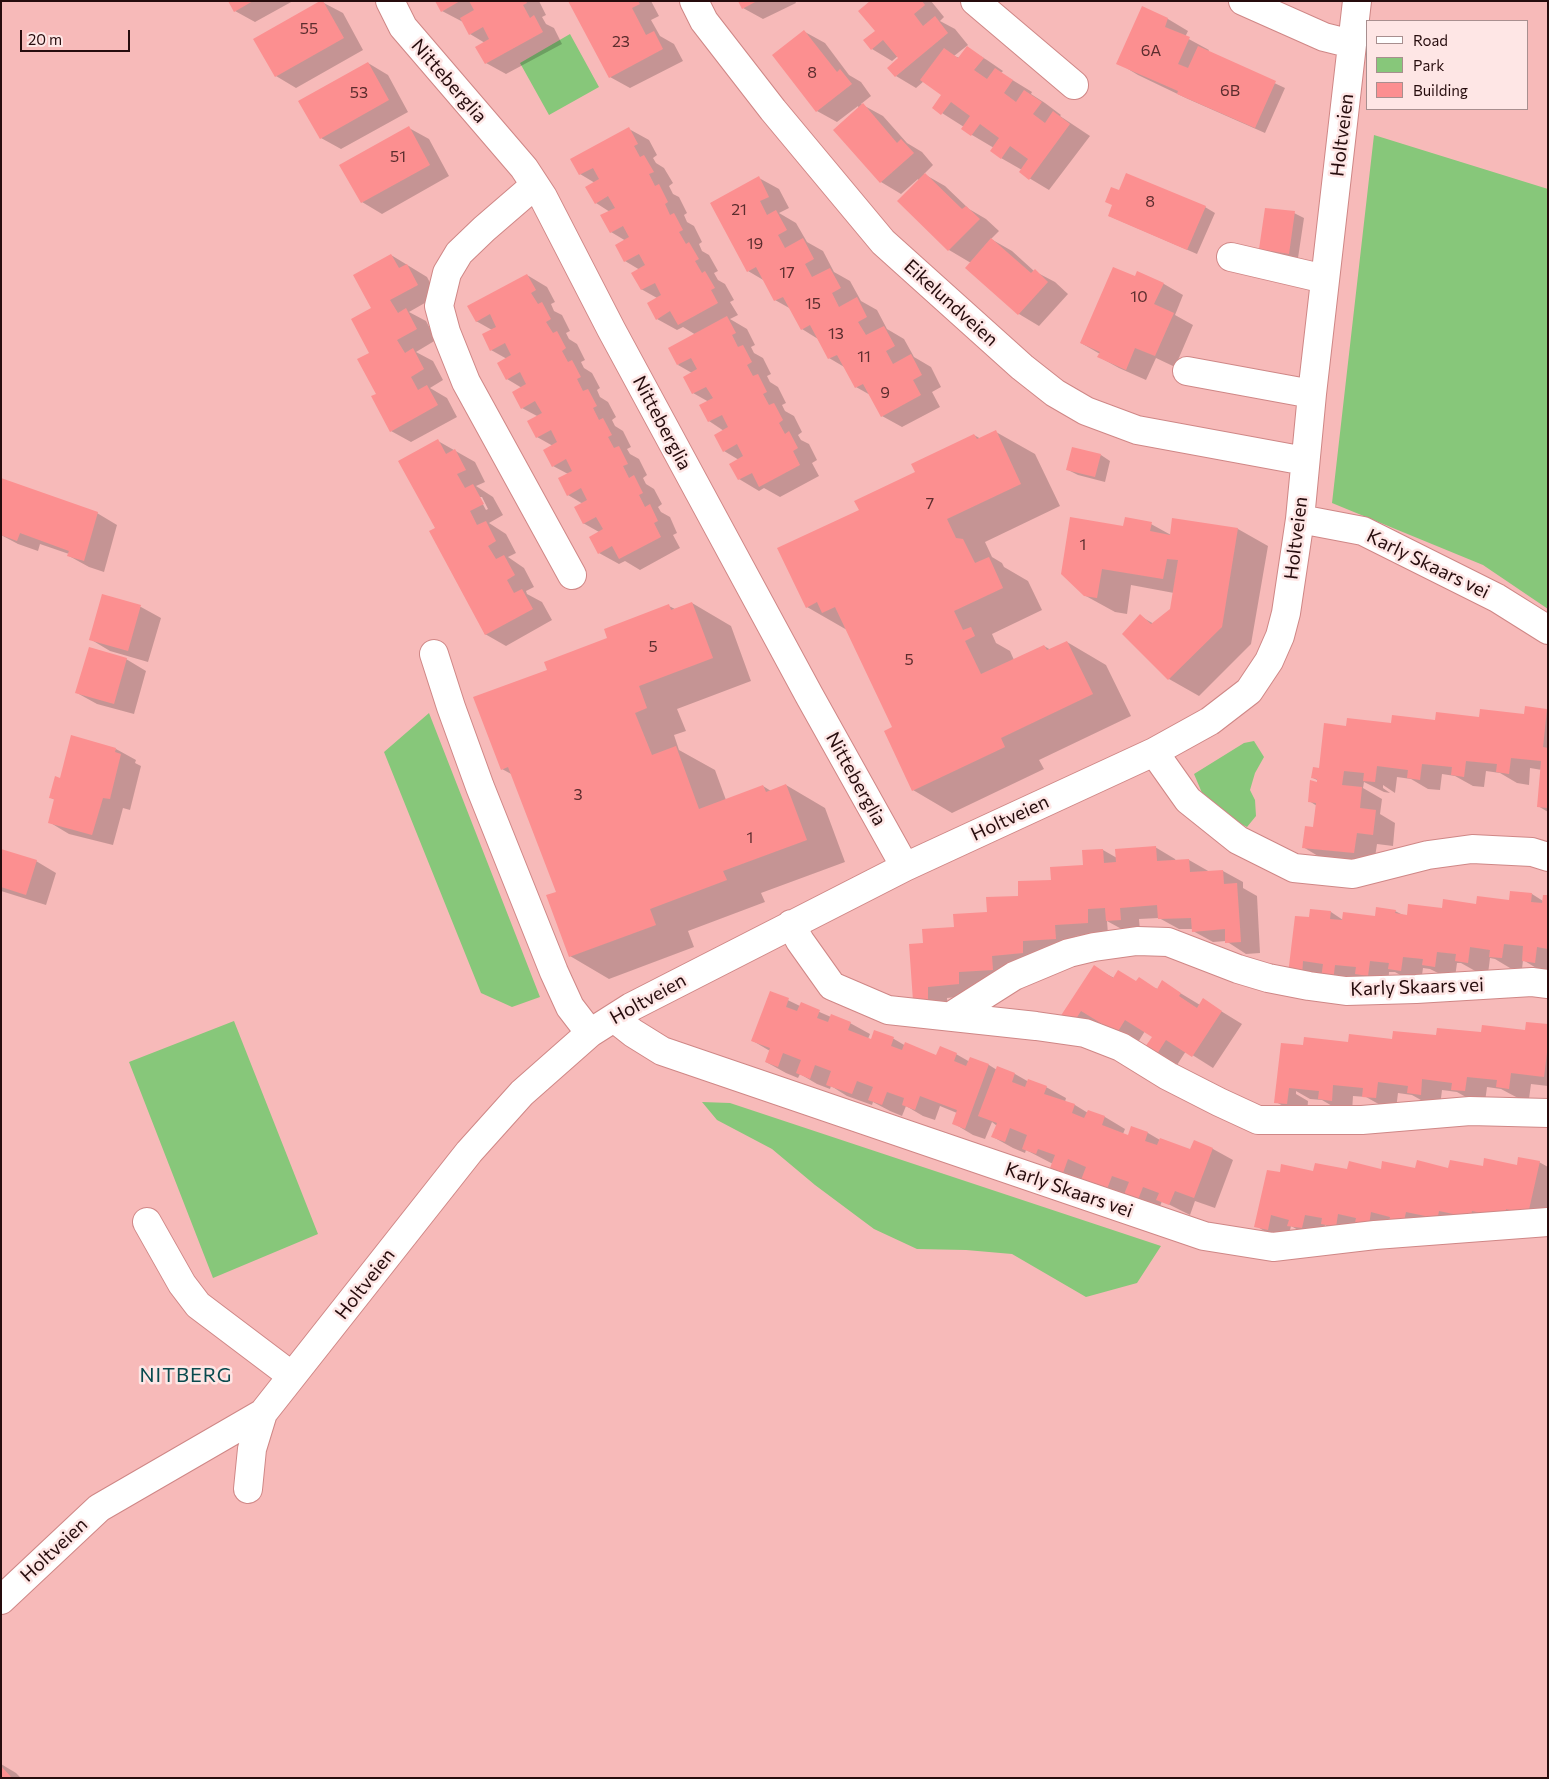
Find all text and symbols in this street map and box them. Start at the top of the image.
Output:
house number: 55 [300,19,318,39]
scale bar [22,20,132,52]
legend [1366,20,1529,110]
text: 20 m [28,30,62,48]
text: Road [1413,31,1448,49]
house number: 23 [612,32,630,52]
street label: Nitteberglia [406,34,492,128]
house number: 6A [1141,41,1161,61]
text: Park [1413,56,1444,74]
house number: 8 [807,63,817,83]
house number: 6B [1220,81,1240,101]
text: Building [1413,81,1468,99]
house number: 53 [350,83,368,103]
street label: Holtveien [1326,92,1358,178]
house number: 51 [390,147,406,167]
house number: 8 [1145,192,1155,212]
house number: 21 [731,200,747,220]
house number: 19 [747,234,763,254]
street label: Eikelundveien [899,255,1003,351]
house number: 17 [779,263,795,283]
house number: 10 [1130,287,1148,307]
house number: 15 [805,294,821,314]
house number: 13 [828,324,844,344]
house number: 11 [857,347,871,367]
street label: Nitteberglia [628,372,696,474]
house number: 9 [880,383,890,403]
house number: 7 [926,494,934,514]
street label: Holtveien [1280,495,1312,581]
street label: Karly Skaars vei [1363,524,1493,604]
house number: 1 [1080,535,1086,555]
house number: 5 [648,637,658,657]
house number: 5 [904,650,914,670]
street label: Nitteberglia [821,728,891,830]
house number: 3 [573,785,583,805]
street label: Holtveien [967,790,1053,846]
house number: 1 [747,828,753,848]
street label: Holtveien [606,969,690,1029]
street label: Karly Skaars vei [1350,973,1484,1001]
street label: Karly Skaars vei [1002,1157,1136,1223]
street label: Holtveien [330,1244,400,1324]
district label: NITBERG [139,1363,233,1387]
street label: Holtveien [16,1513,92,1587]

